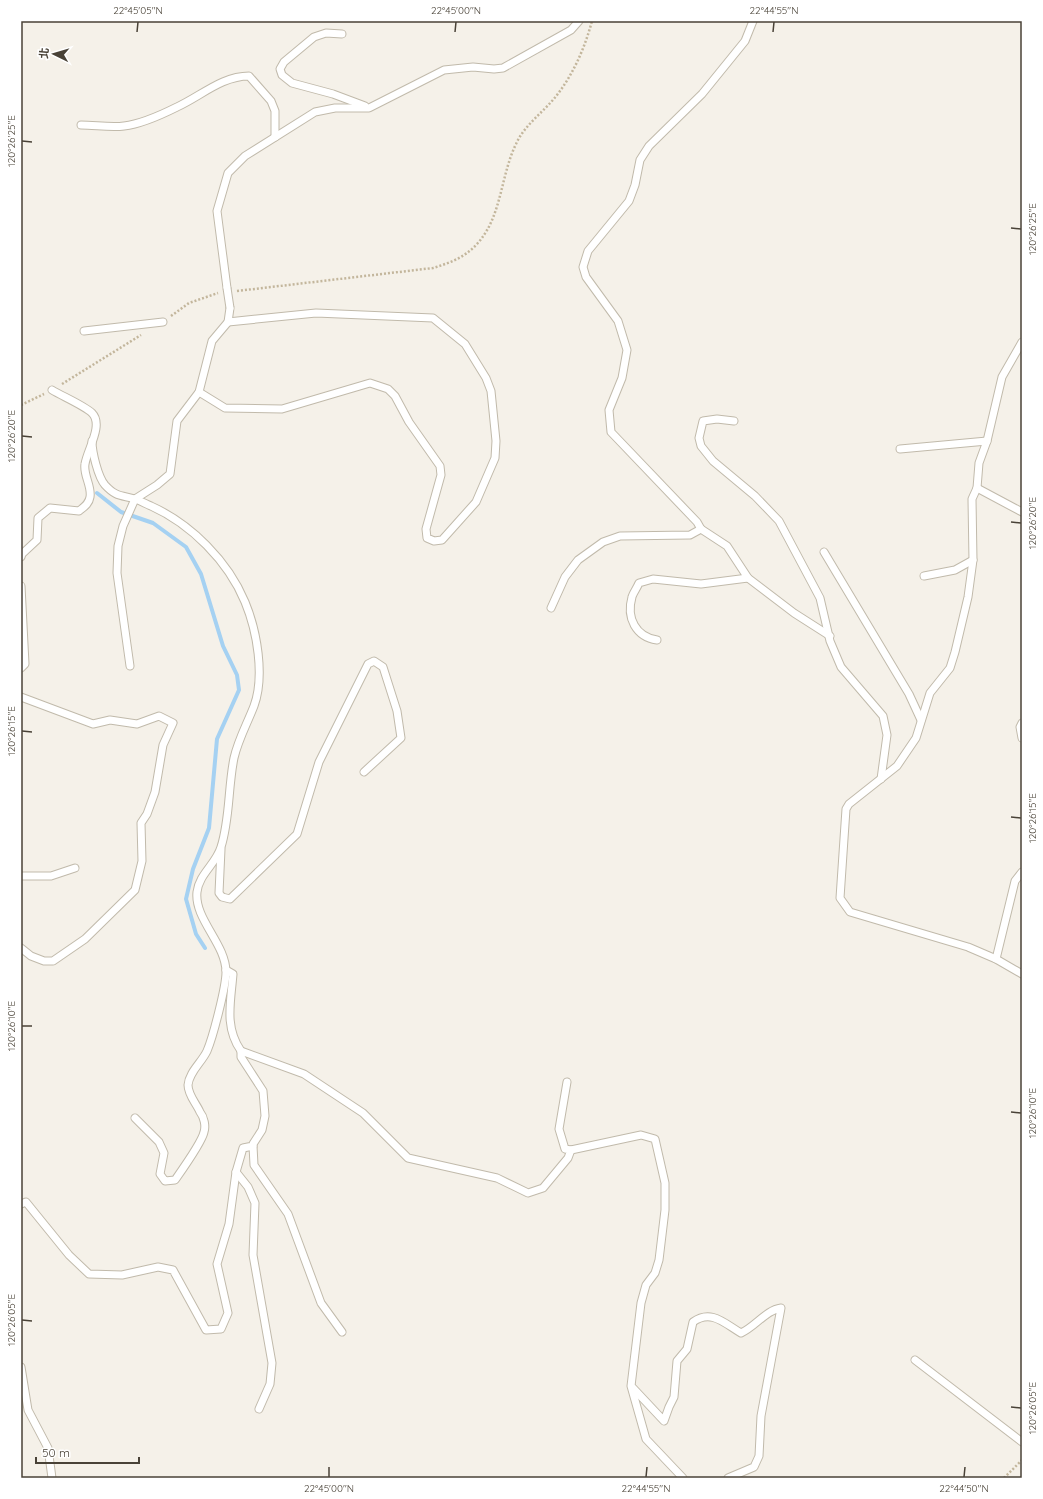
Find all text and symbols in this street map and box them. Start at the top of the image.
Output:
text: 22°45'05"N [113,4,163,17]
text: 22°45'00"N [431,4,481,17]
text: 22°44'55"N [750,4,798,17]
north arrow [34,34,74,74]
text: 北 [37,47,51,59]
text: 120°26'25"E [5,115,18,167]
text: 120°26'25"E [1026,203,1039,255]
text: 120°26'20"E [5,410,18,462]
text: 120°26'20"E [1026,497,1039,549]
text: 120°26'15"E [5,706,18,756]
text: 120°26'15"E [1026,793,1039,843]
text: 120°26'10"E [5,1000,18,1051]
text: 120°26'10"E [1026,1087,1039,1138]
text: 120°26'05"E [5,1294,18,1346]
text: 120°26'05"E [1026,1382,1039,1434]
scale bar [36,1439,139,1465]
text: 50 m [42,1445,70,1460]
text: 22°45'00"N [304,1482,354,1495]
text: 22°44'55"N [622,1482,670,1495]
text: 22°44'50"N [939,1482,989,1495]

